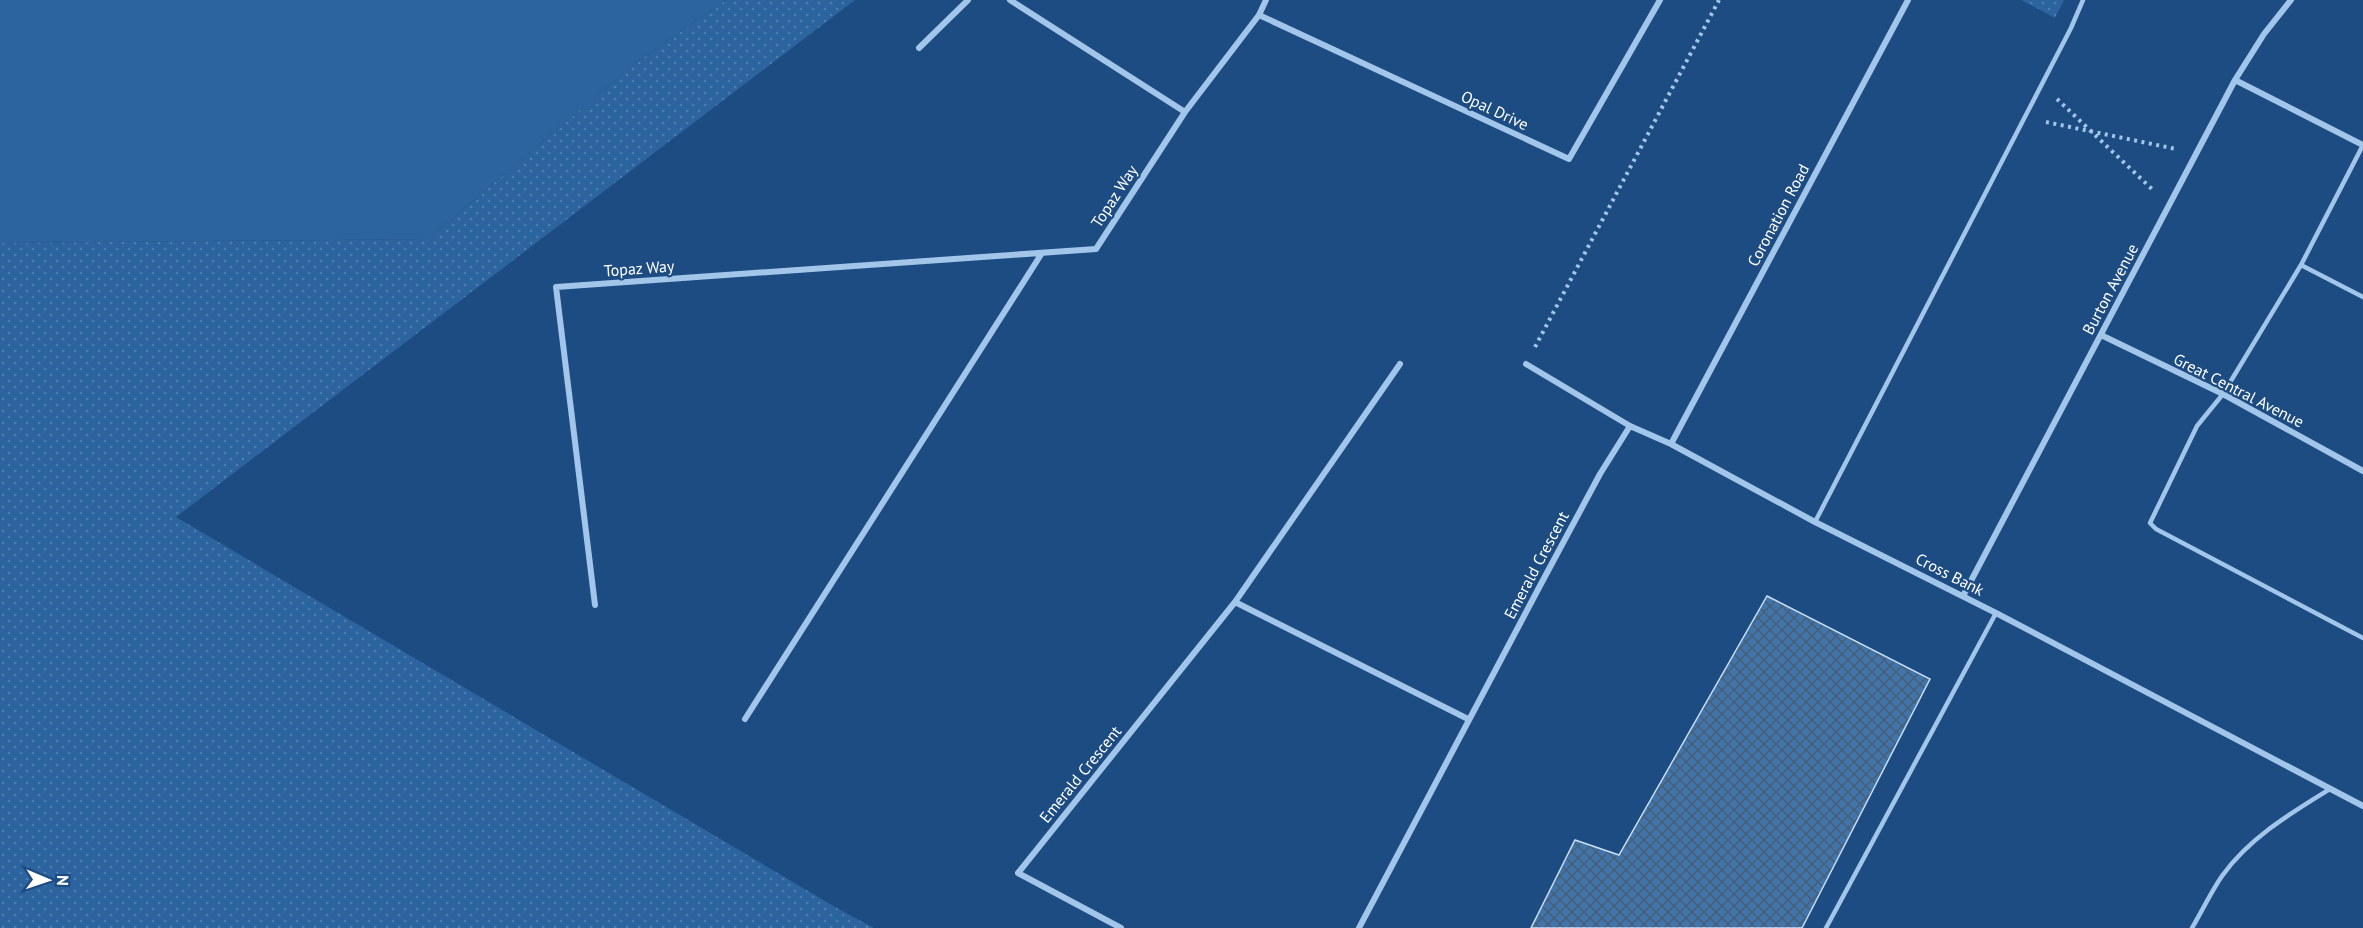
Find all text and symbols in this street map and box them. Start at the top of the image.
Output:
street label: Opal Drive [1458,86,1532,134]
street label: Topaz Way [1086,160,1142,231]
street label: Coronation Road [1743,160,1813,270]
street label: Burton Avenue [2078,240,2142,338]
street label: Topaz Way [603,256,675,280]
street label: Great Central Avenue [2170,348,2308,432]
street label: Emerald Crescent [1499,507,1573,622]
street label: Cross Bank [1912,548,1988,600]
street label: Emerald Crescent [1035,721,1126,827]
north arrow [18,850,78,910]
text: N [53,875,73,886]

